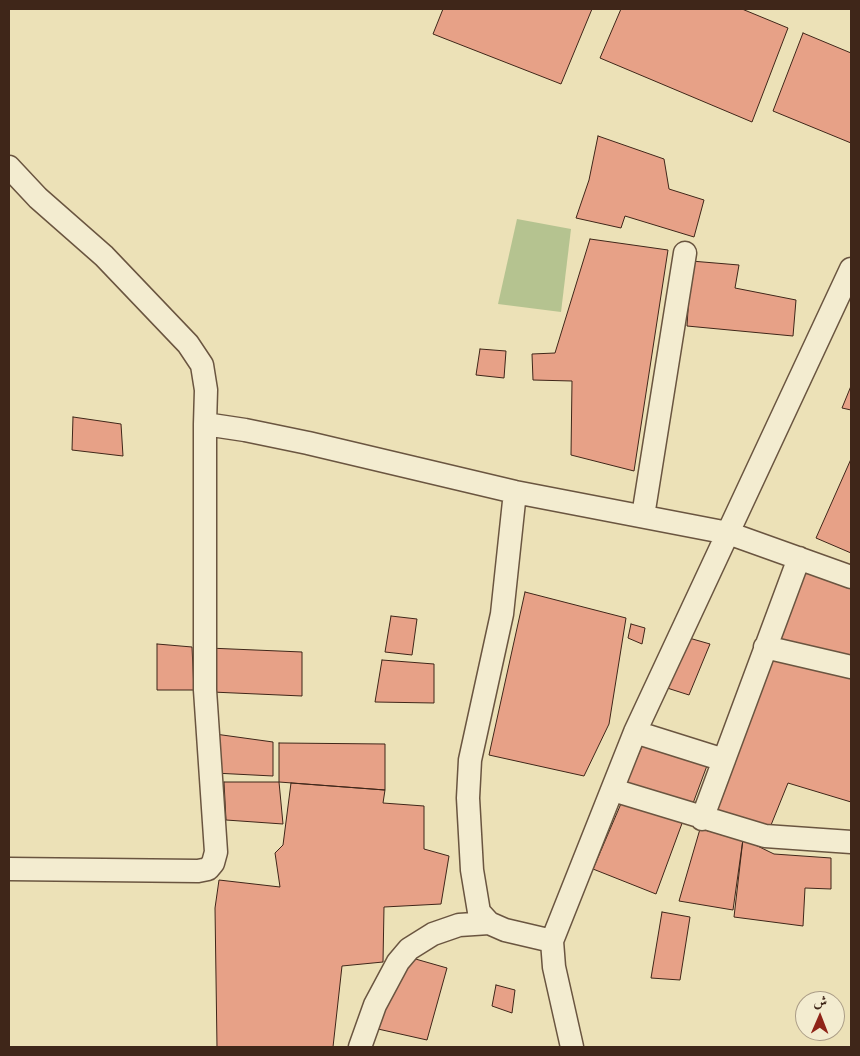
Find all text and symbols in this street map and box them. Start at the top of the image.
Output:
north arrow [795,991,845,1041]
text: ش [813,993,827,1010]

